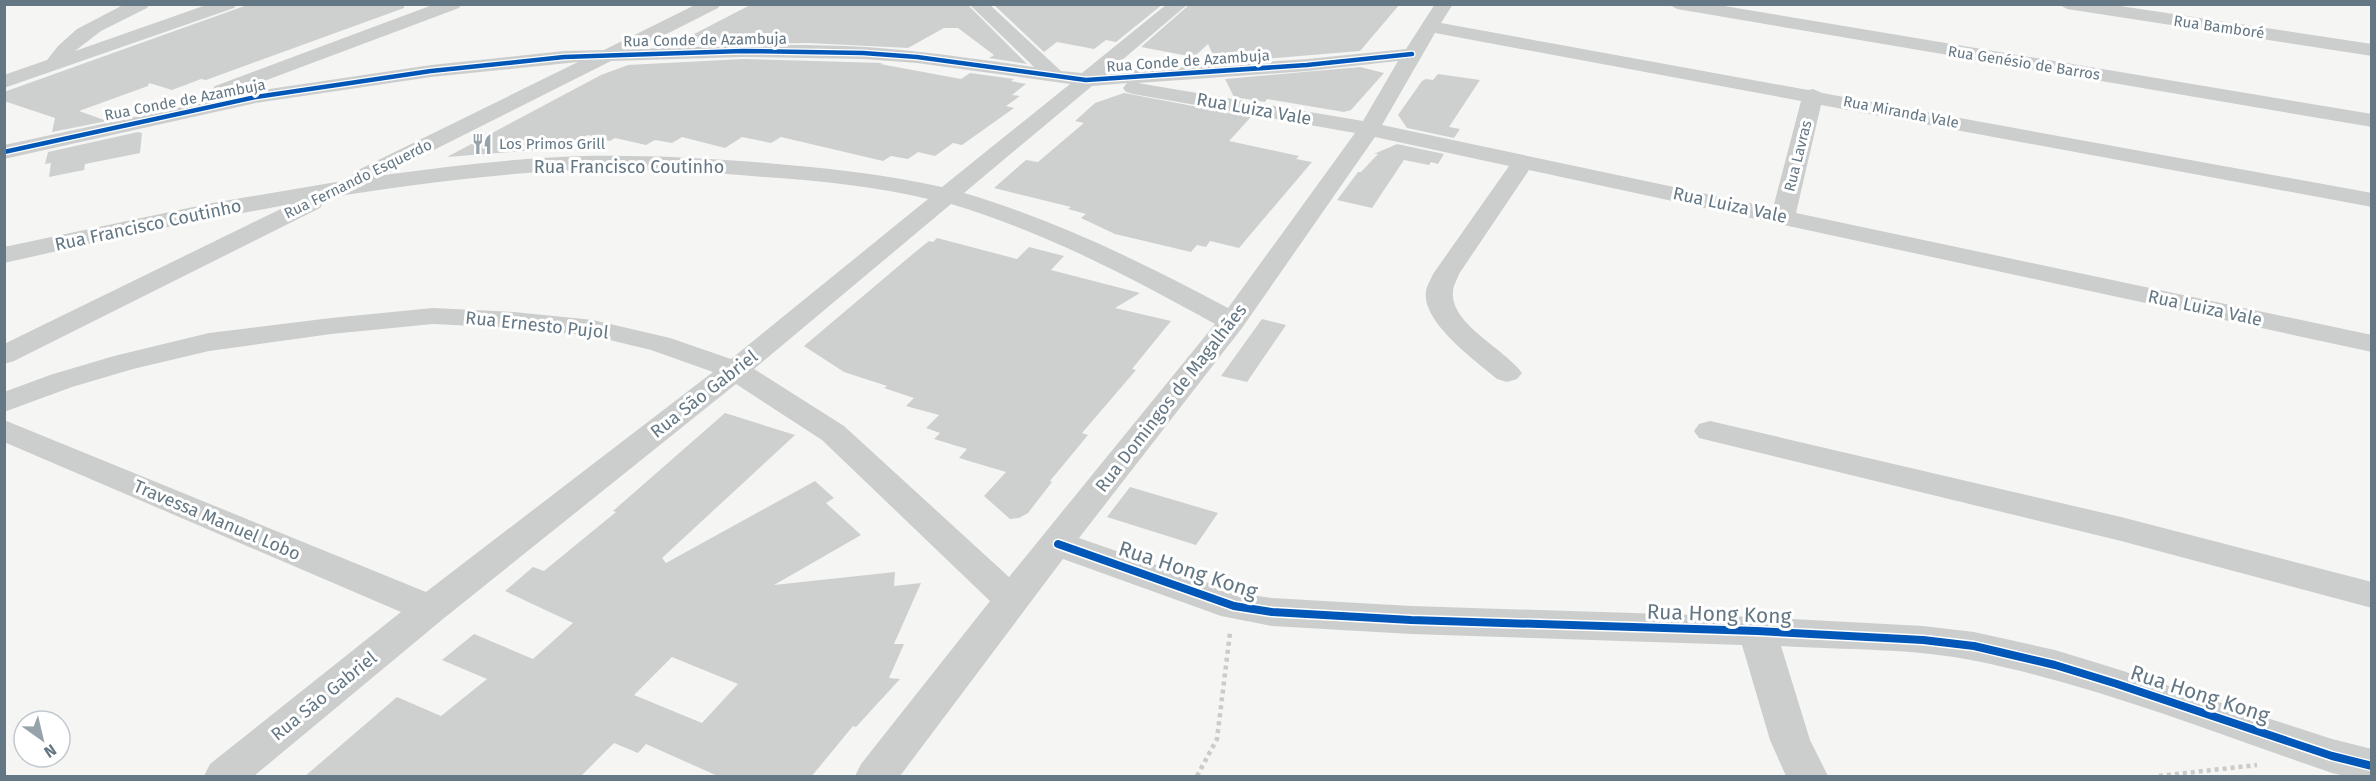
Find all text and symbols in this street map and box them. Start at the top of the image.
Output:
street label: Rua Bamboré [2173,12,2265,42]
street label: Rua Conde de Azambuja [623,30,787,50]
street label: Rua Genésio de Barros [1947,42,2101,84]
street label: Rua Conde de Azambuja [1106,46,1270,76]
street label: Rua Conde de Azambuja [103,76,267,124]
street label: Rua Luiza Vale [1195,88,1313,130]
street label: Rua Miranda Vale [1842,92,1960,132]
street label: Rua Lavras [1780,118,1816,194]
restaurant icon: Los Primos Grill [470,132,494,156]
street label: Rua Fernando Esquerdo [281,135,435,223]
place label: Los Primos Grill [499,135,606,153]
street label: Rua Francisco Coutinho [534,156,724,178]
street label: Rua Luiza Vale [1671,182,1789,228]
street label: Rua Francisco Coutinho [53,194,243,256]
street label: Rua Luiza Vale [2146,285,2264,331]
street label: Rua Domingos de Magalhães [1091,299,1251,497]
street label: Rua Ernesto Pujol [464,307,610,343]
street label: Rua São Gabriel [646,345,762,443]
street label: Travessa Manuel Lobo [130,475,304,565]
street label: Rua Hong Kong [1115,535,1261,605]
street label: Rua Hong Kong [1646,598,1792,630]
street label: Rua São Gabriel [267,647,381,745]
street label: Rua Hong Kong [2127,659,2273,729]
north arrow [12,709,72,769]
text: N [40,740,60,762]

